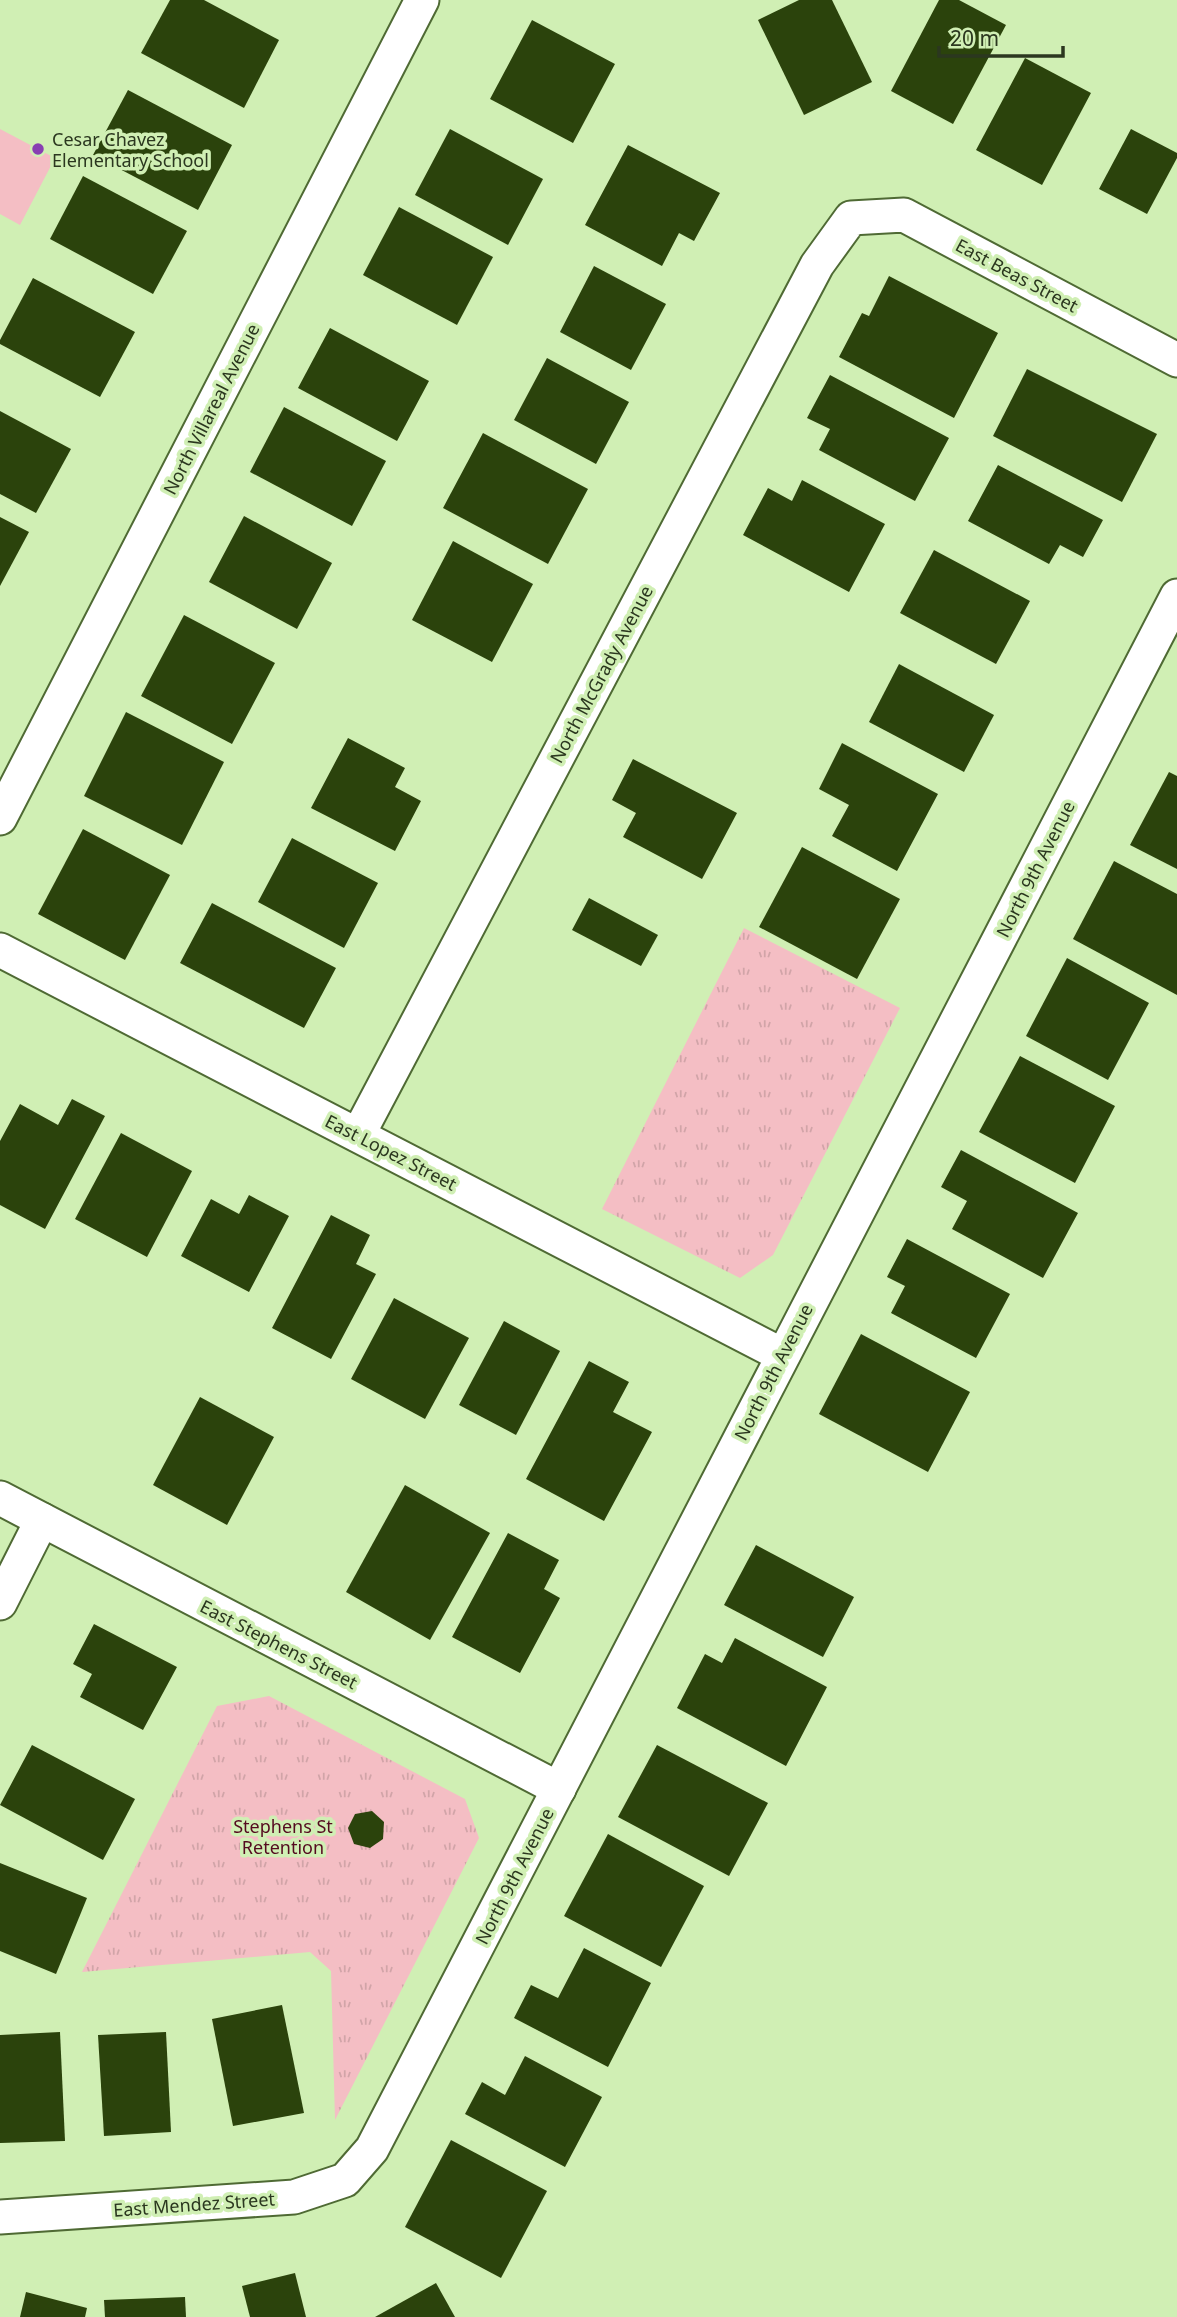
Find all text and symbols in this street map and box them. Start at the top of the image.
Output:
scale bar [939,14,1063,58]
text: 20 m [950,24,999,52]
place label: Cesar Chavez Elementary School [52,127,209,172]
marker: Cesar Chavez Elementary School [30,141,46,157]
street label: East Beas Street [952,233,1083,318]
street label: North Villareal Avenue [157,319,265,499]
street label: North McGrady Avenue [544,581,658,767]
street label: North 9th Avenue [990,797,1080,941]
street label: East Lopez Street [321,1108,461,1196]
street label: North 9th Avenue [728,1300,818,1444]
street label: East Stephens Street [196,1594,362,1694]
street label: North 9th Avenue [469,1804,559,1948]
park label: Stephens St Retention [233,1814,333,1859]
street label: East Mendez Street [112,2186,276,2222]

